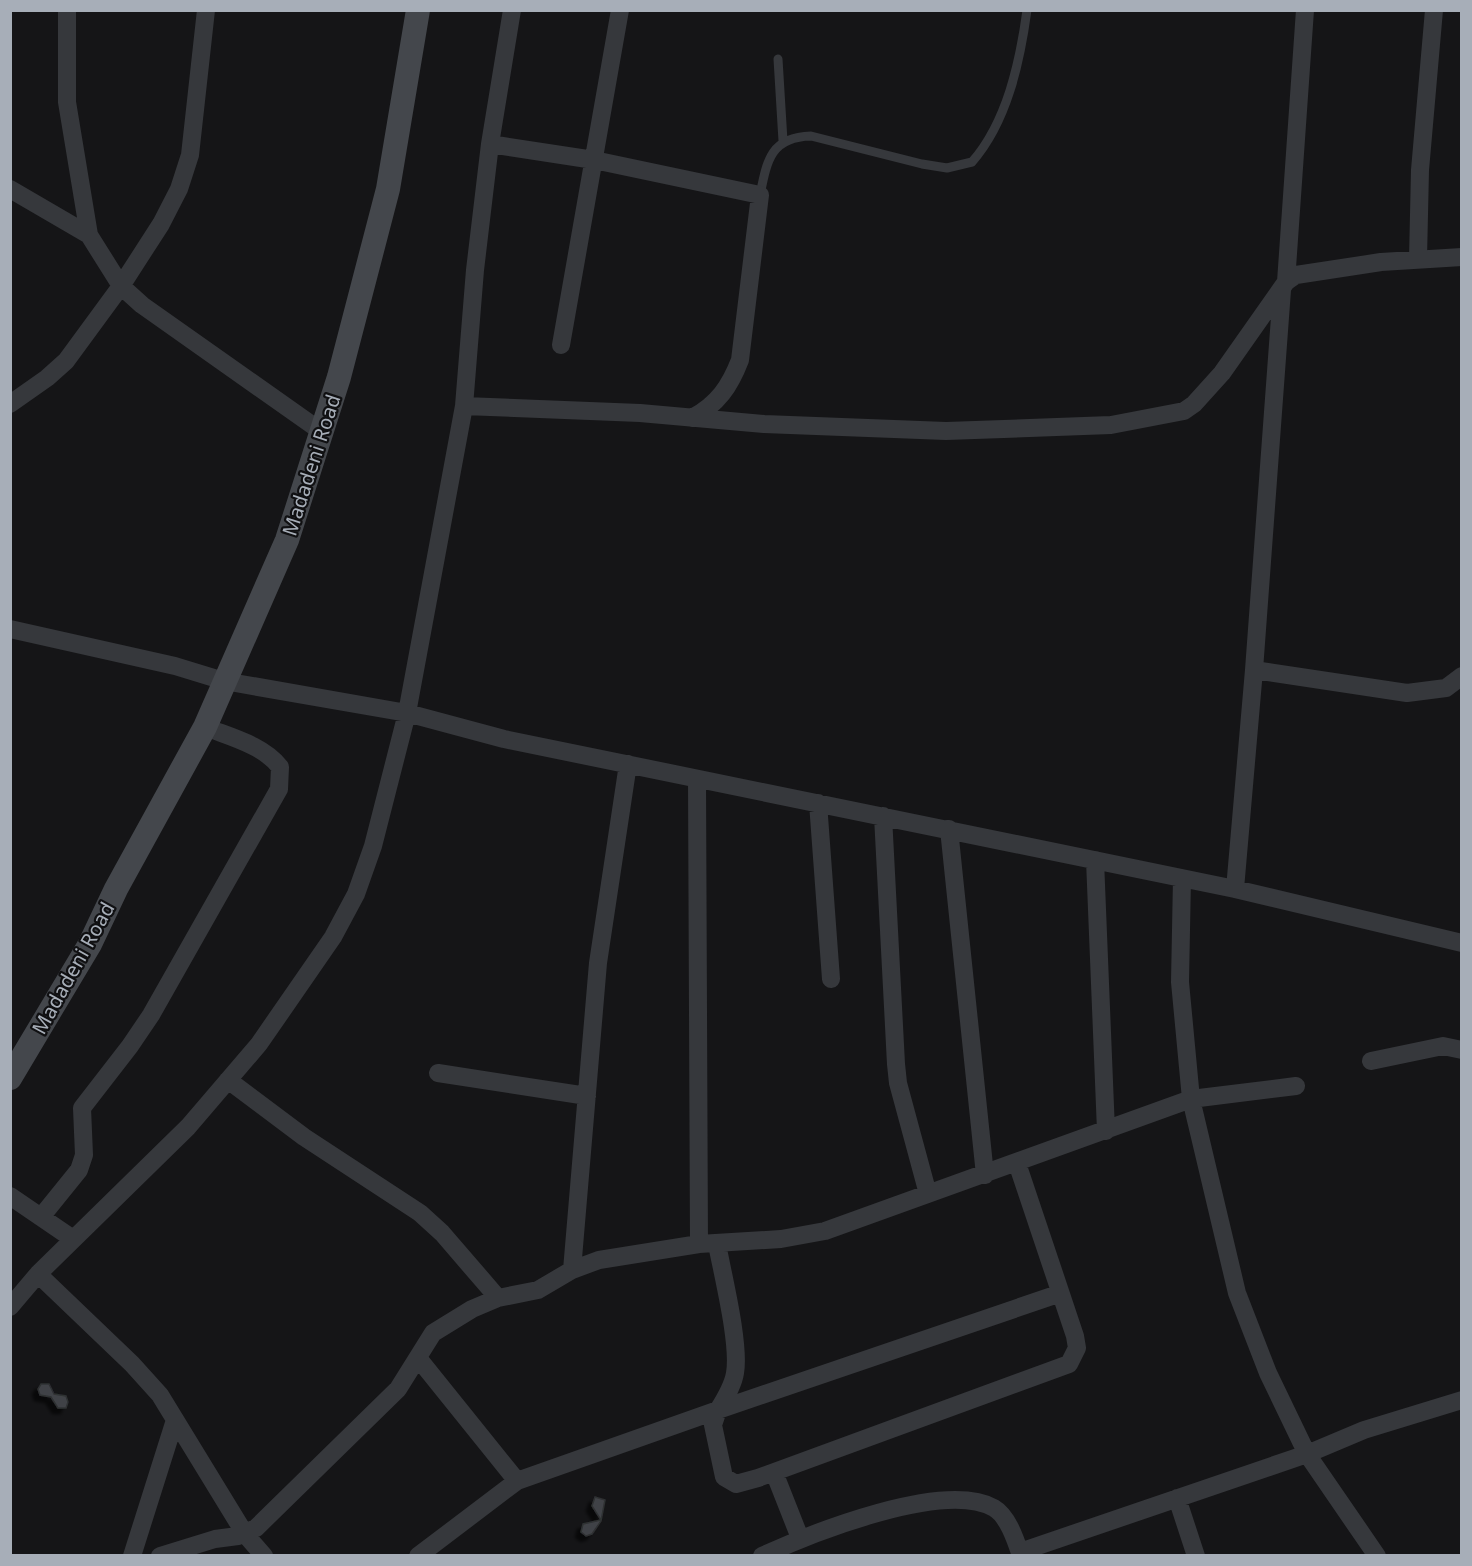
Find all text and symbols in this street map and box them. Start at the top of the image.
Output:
street label: Madadeni Road [275,391,347,539]
street label: Madadeni Road [25,897,121,1039]

